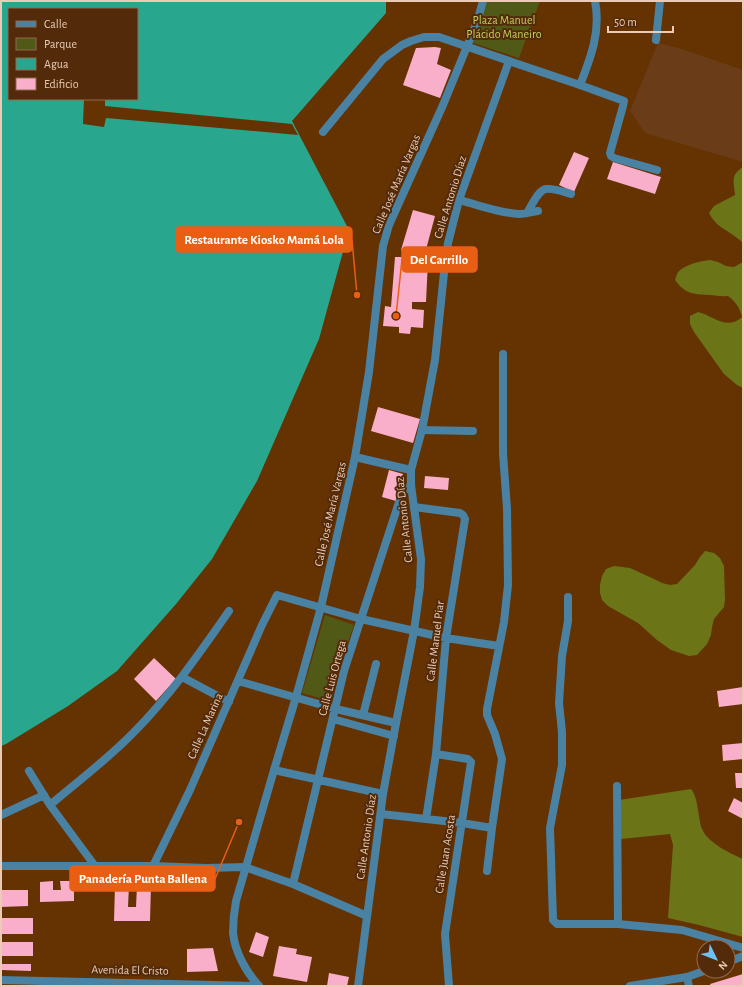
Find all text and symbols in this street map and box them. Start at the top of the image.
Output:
legend [8,8,138,100]
scale bar [608,8,673,34]
park label: Plaza Manuel Plácido Maneiro [466,14,542,40]
text: 50 m [614,16,637,28]
text: Calle [44,18,67,30]
text: Parque [44,38,77,50]
text: Agua [44,58,69,70]
text: Edificio [44,78,79,90]
street label: Calle José María Vargas [370,133,422,235]
street label: Calle Antonio Díaz [432,154,468,240]
callout: Restaurante Kiosko Mamá Lola [176,227,352,252]
text: Restaurante Kiosko Mamá Lola [184,234,344,247]
callout: Del Carrillo [402,247,477,272]
text: Del Carrillo [410,254,469,267]
street label: Calle José María Vargas [312,461,348,567]
street label: Calle Antonio Díaz [394,477,414,563]
street label: Calle Manuel Piar [424,600,446,682]
street label: Calle Luis Ortega [316,639,348,717]
street label: Calle La Marina [185,691,225,761]
street label: Calle Antonio Díaz [354,794,378,880]
street label: Calle Juan Acosta [433,813,457,894]
callout: Panadería Punta Ballena [70,866,215,891]
text: Panadería Punta Ballena [79,873,207,886]
north arrow [696,939,736,979]
text: N [716,959,730,972]
street label: Avenida El Cristo [91,963,169,977]

